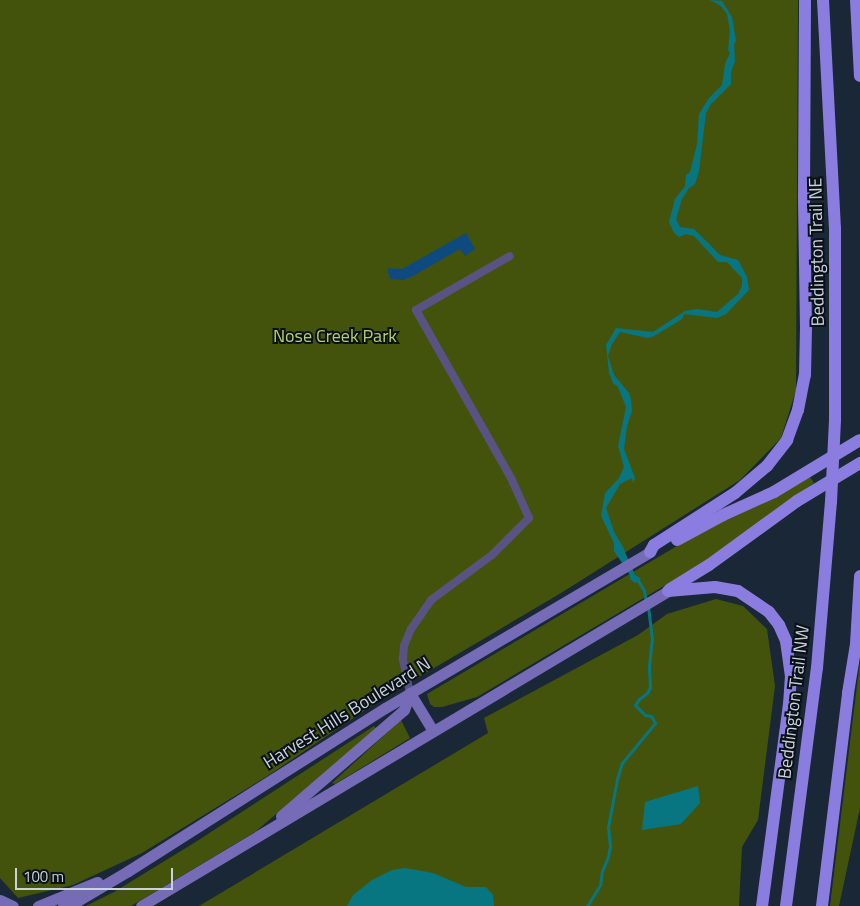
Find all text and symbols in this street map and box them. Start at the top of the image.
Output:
street label: Beddington Trail NE [805,177,829,327]
park label: Nose Creek Park [273,325,397,347]
street label: Beddington Trail NW [774,624,814,780]
street label: Harvest Hills Boulevard N [260,653,434,773]
scale bar [18,858,175,890]
text: 100 m [23,865,64,888]

